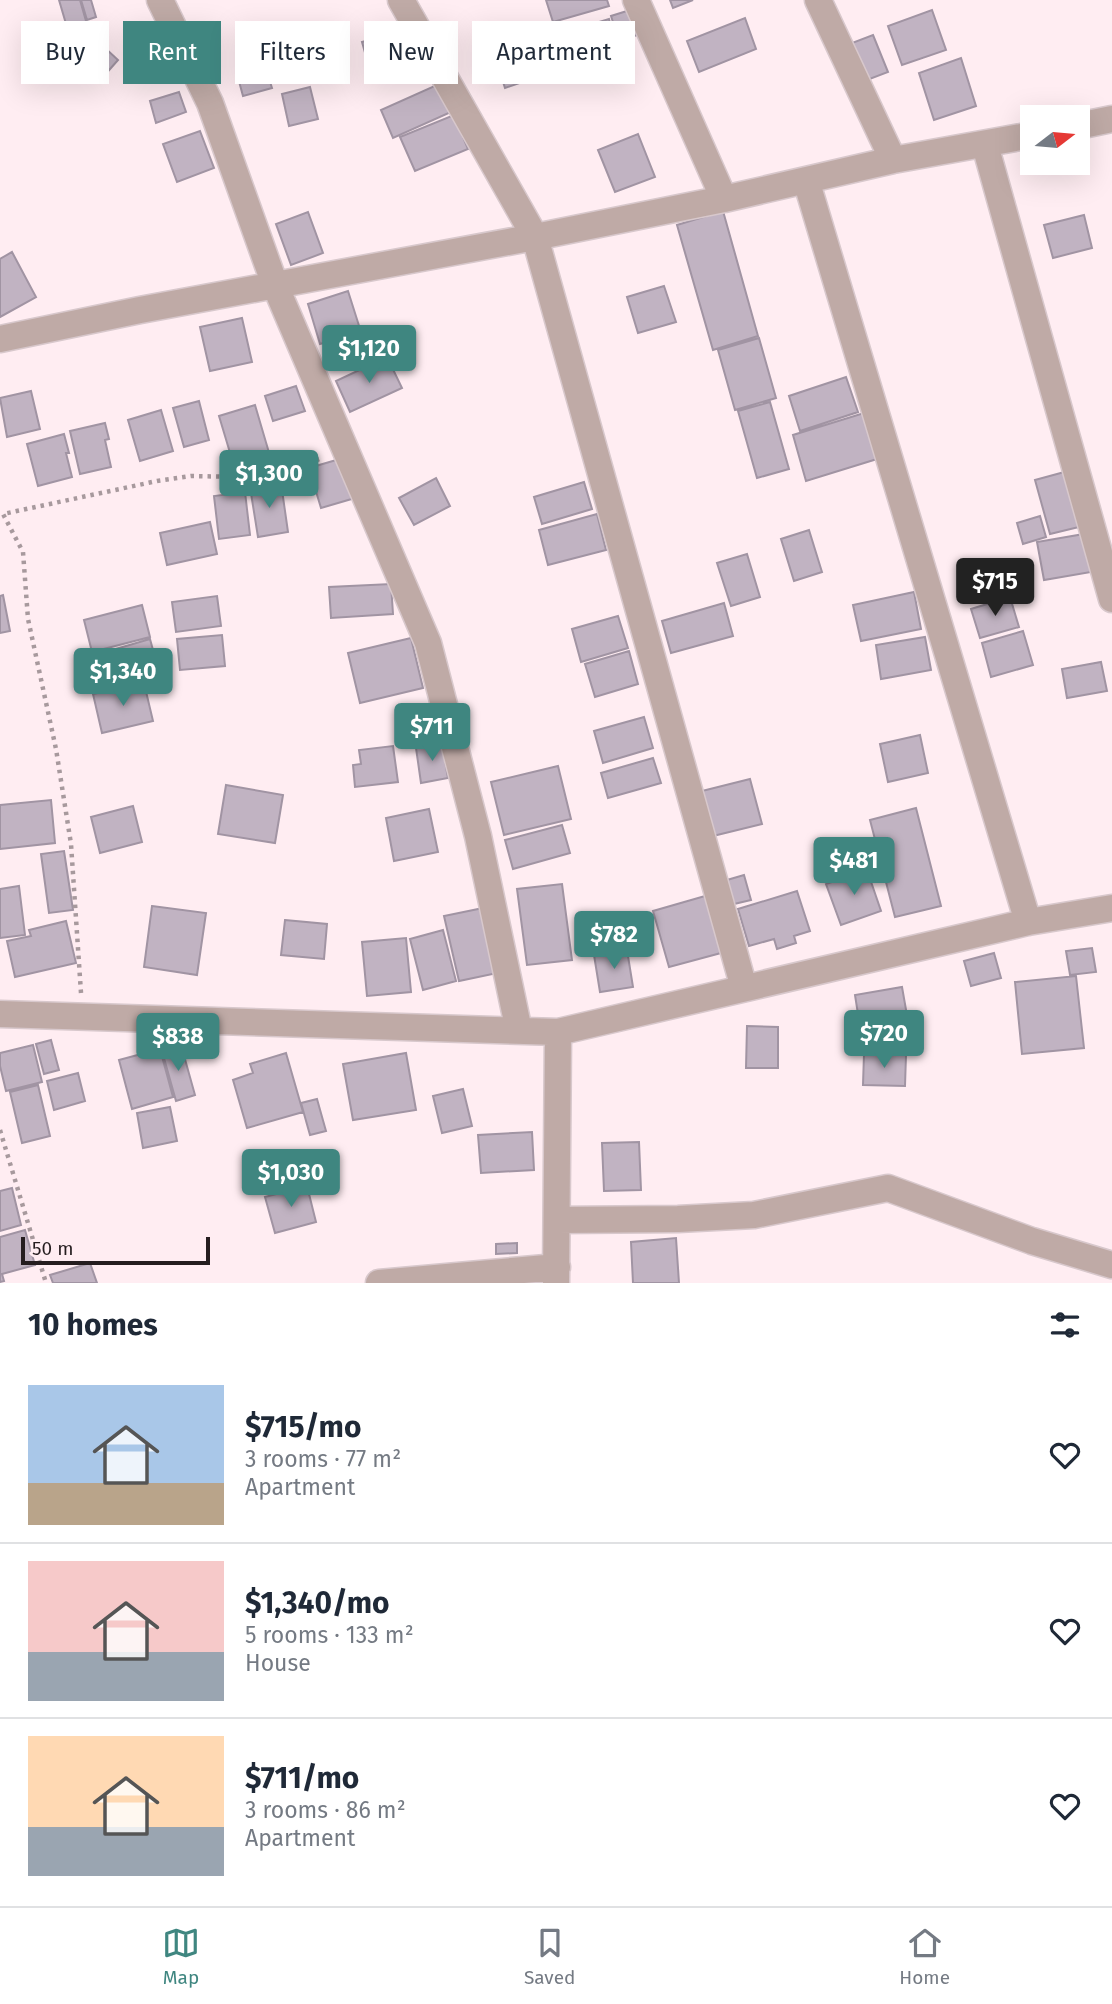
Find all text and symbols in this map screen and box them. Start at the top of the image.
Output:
chip: Buy [21,21,109,84]
chip: Rent [123,21,221,84]
chip: Filters [235,21,350,84]
chip: New [364,21,458,84]
chip: Apartment [472,21,635,84]
north arrow [1020,105,1090,175]
map controls [1020,105,1090,175]
pin: $1,120 [312,326,426,385]
text: $1,120 [338,334,400,362]
pin: $1,300 [212,450,326,510]
text: $1,300 [235,459,303,487]
pin: $715 [954,558,1036,618]
text: $715 [972,567,1018,595]
pin: $1,340 [66,648,180,708]
text: $1,340 [90,657,156,685]
pin: $711 [391,704,473,763]
text: $711 [410,712,454,740]
pin: $481 [813,838,895,897]
text: $481 [830,846,878,874]
pin: $782 [573,912,655,971]
text: $782 [590,920,638,948]
pin: $720 [843,1010,925,1070]
pin: $838 [137,1014,219,1073]
text: $720 [860,1019,908,1047]
text: $838 [152,1022,204,1050]
pin: $1,030 [234,1150,348,1209]
text: $1,030 [258,1158,324,1186]
scale bar [21,1234,210,1266]
text: 50 m [32,1237,73,1260]
icon: filters [1046,1306,1084,1344]
text: 10 homes [28,1307,158,1343]
text: $715/mo [245,1409,362,1445]
icon: home [84,1413,168,1497]
icon: heart [1046,1436,1084,1474]
text: 3 rooms · 77 m² [245,1445,401,1473]
text: Apartment [245,1473,355,1501]
text: $1,340/mo [245,1585,390,1621]
icon: home [84,1589,168,1673]
icon: heart [1046,1612,1084,1650]
text: 5 rooms · 133 m² [245,1621,414,1649]
text: House [245,1649,311,1677]
text: $711/mo [245,1760,359,1796]
icon: home [84,1764,168,1848]
icon: heart [1046,1787,1084,1825]
text: 3 rooms · 86 m² [245,1796,406,1824]
text: Apartment [245,1824,355,1852]
tab: Map [162,1924,200,1989]
tab: Saved [524,1924,575,1989]
tab: Home [899,1924,950,1989]

